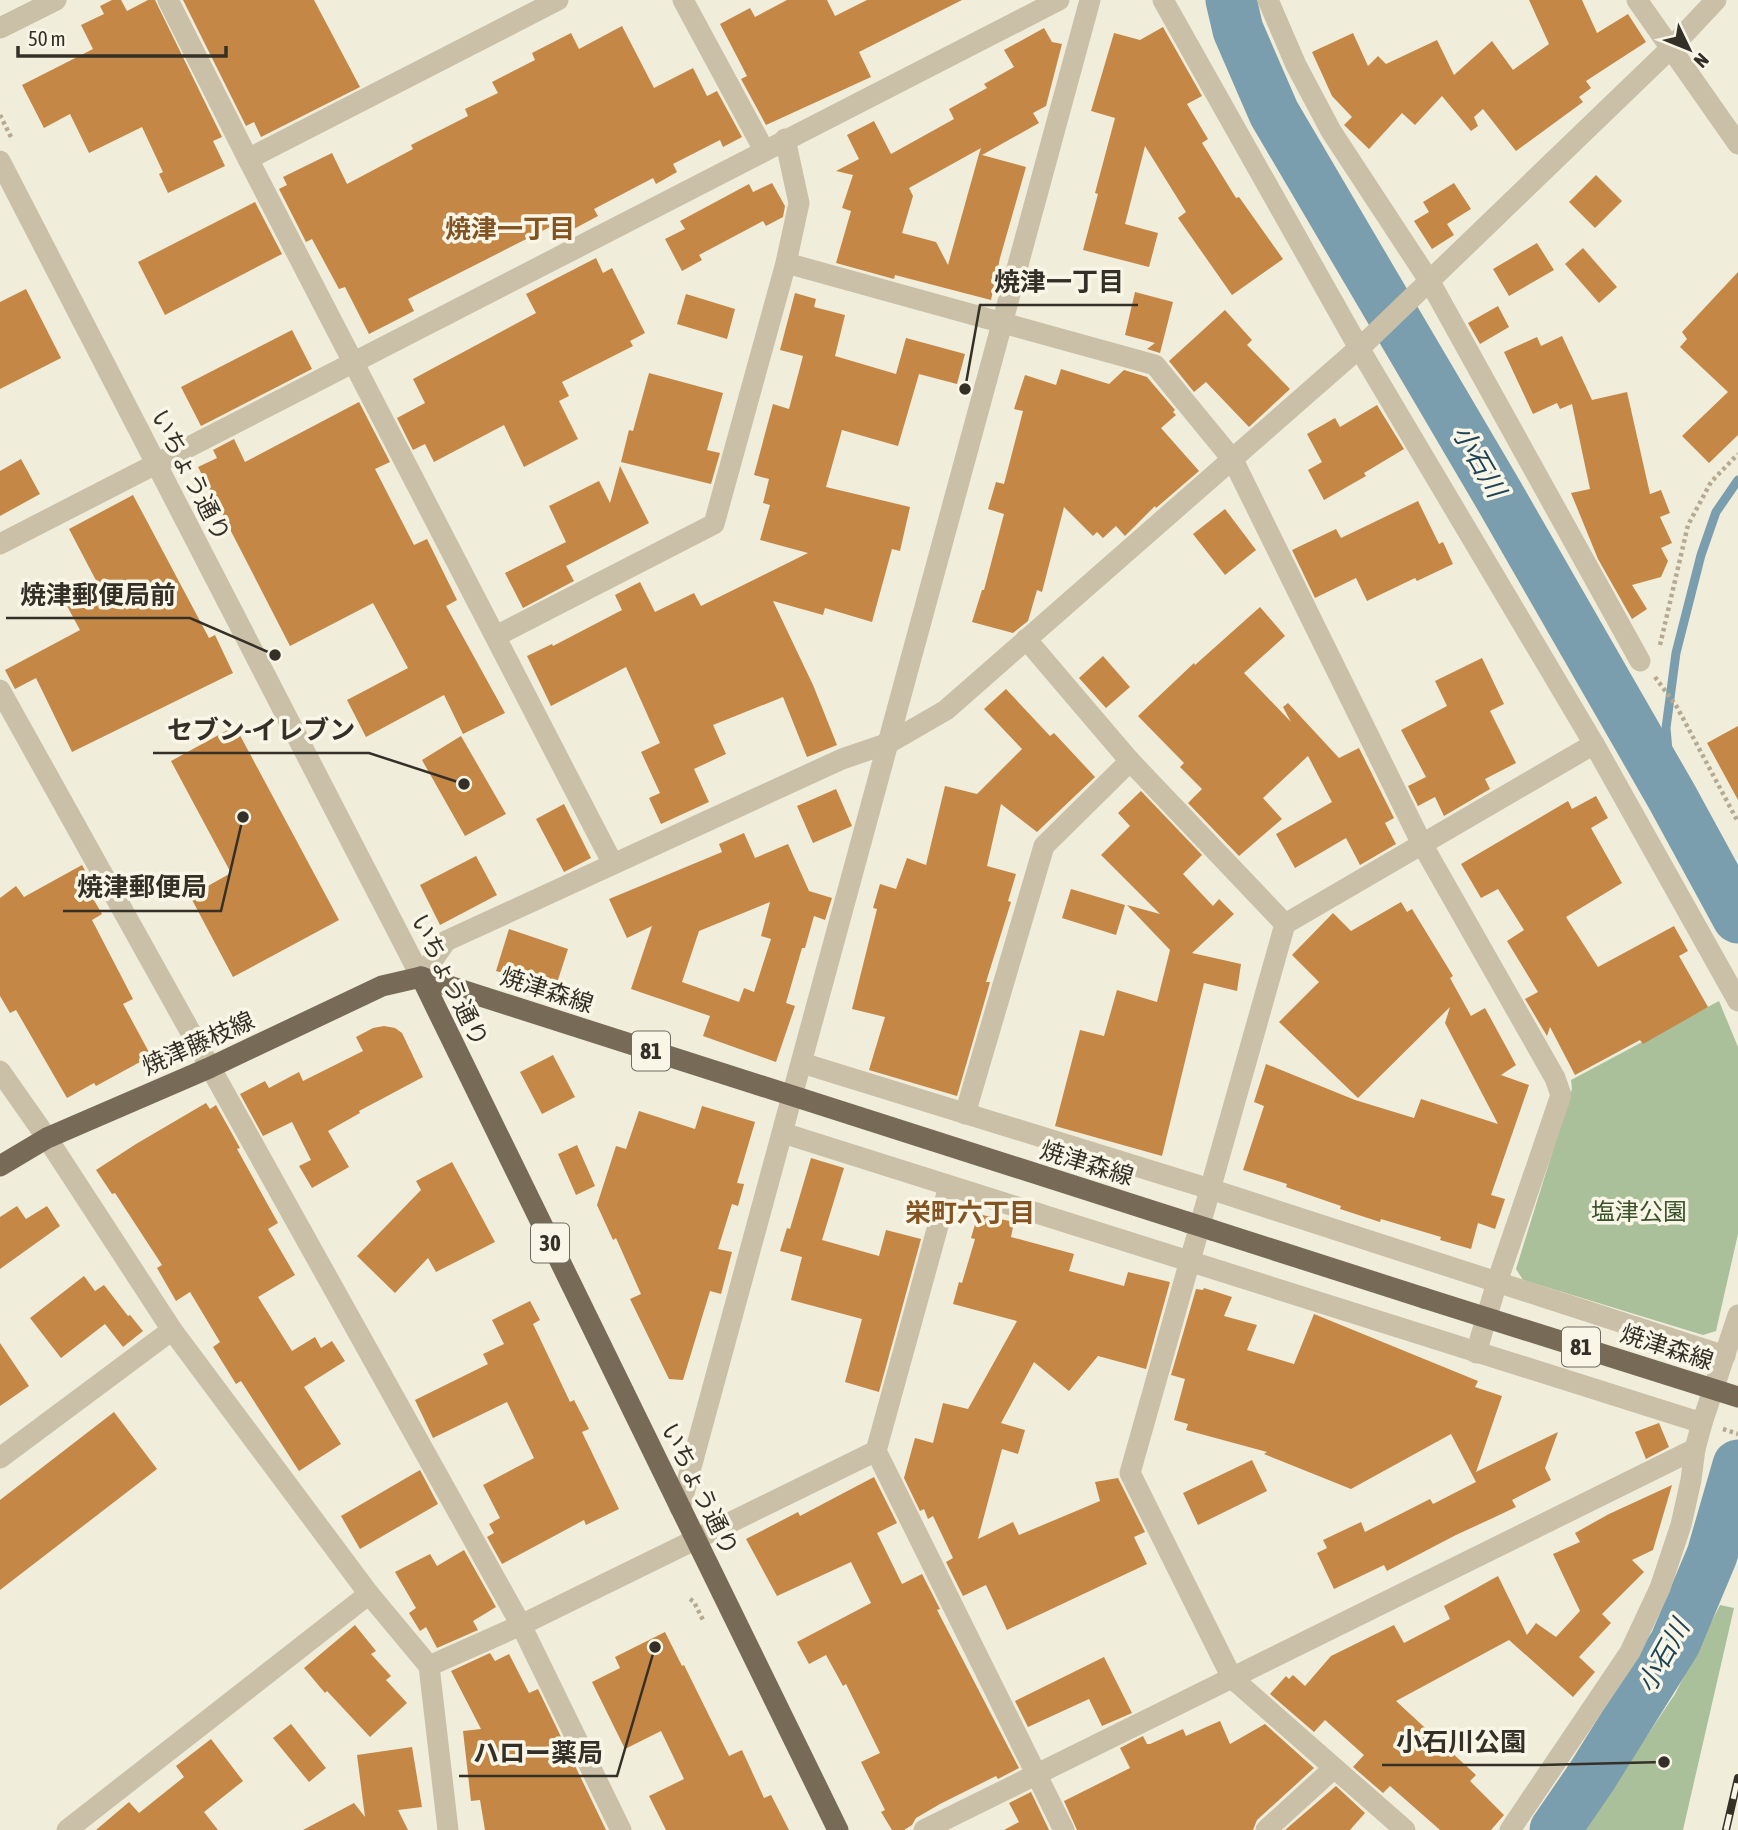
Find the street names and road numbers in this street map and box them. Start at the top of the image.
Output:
street label: いちょう通り [146,405,236,545]
street label: いちょう通り [406,909,494,1051]
street label: 焼津森線 [497,962,597,1018]
street label: 焼津藤枝線 [138,1006,258,1080]
road number: 81 [632,1032,670,1070]
street label: 焼津森線 [1037,1136,1137,1190]
road number: 30 [531,1224,569,1262]
street label: 焼津森線 [1617,1319,1717,1375]
road number: 81 [1562,1328,1600,1366]
street label: いちょう通り [656,1418,744,1560]

